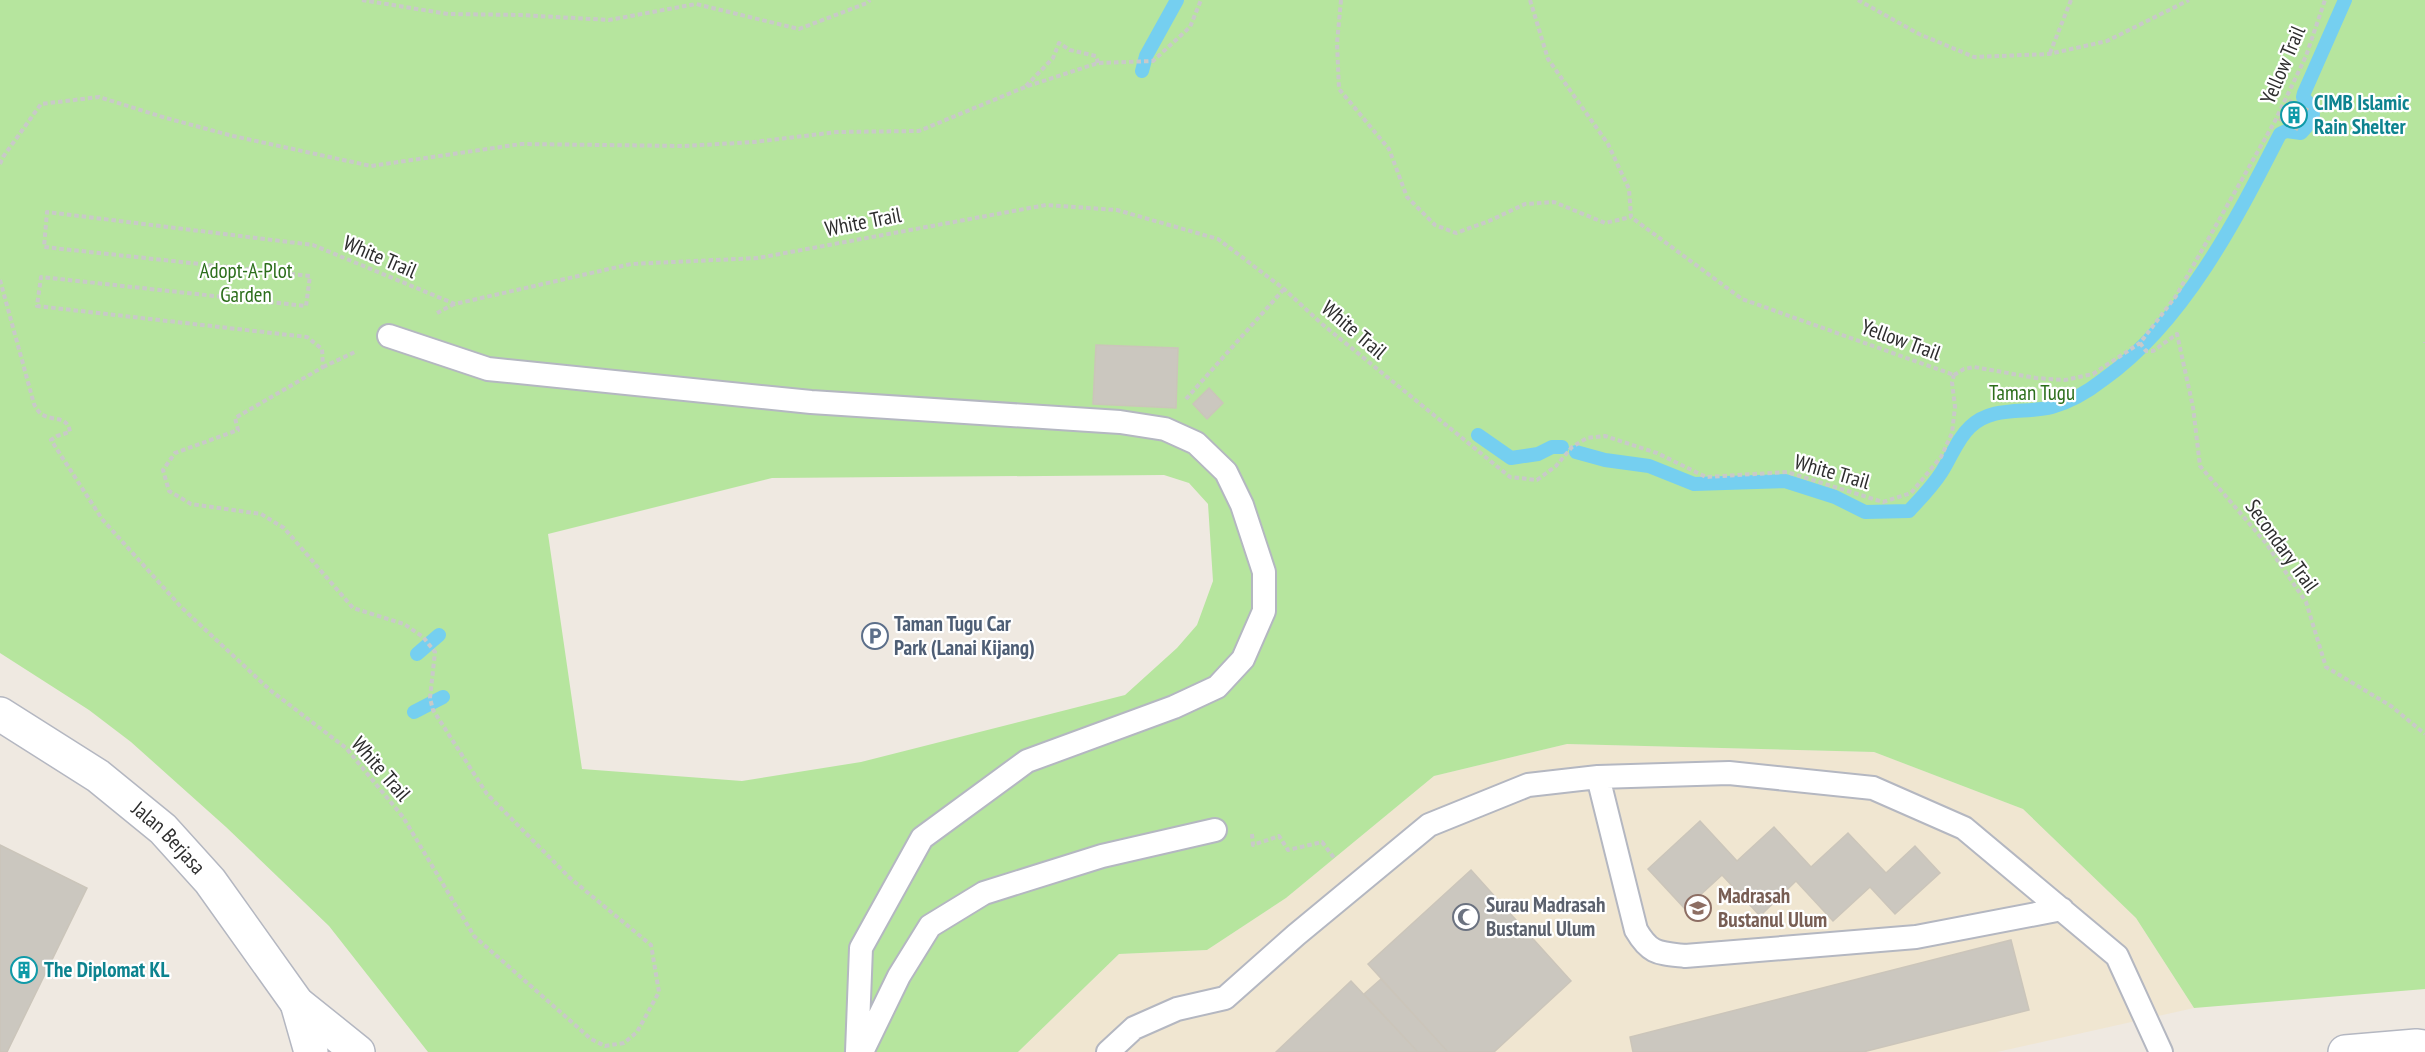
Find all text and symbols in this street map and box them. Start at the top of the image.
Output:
street label: Yellow Trail [2254,21,2311,108]
place label: CIMB Islamic Rain Shelter [2314,89,2410,140]
building icon: CIMB Islamic Rain Shelter [2279,100,2309,130]
street label: White Trail [822,201,904,242]
street label: White Trail [339,229,421,284]
park label: Adopt-A-Plot Garden [199,257,293,308]
street label: White Trail [1316,294,1393,365]
street label: Yellow Trail [1858,313,1945,366]
park label: Taman Tugu [1989,379,2075,406]
street label: White Trail [1791,448,1873,495]
street label: Secondary Trail [2240,494,2325,598]
place label: Taman Tugu Car Park (Lanai Kijang) [894,610,1035,661]
parking icon: Taman Tugu Car Park (Lanai Kijang) [860,621,890,651]
street label: White Trail [346,731,417,807]
street label: Jalan Berjasa [126,794,211,880]
place label: Madrasah Bustanul Ulum [1718,882,1827,933]
place label: Surau Madrasah Bustanul Ulum [1486,891,1605,942]
school or university icon: Madrasah Bustanul Ulum [1683,893,1713,923]
mosque icon: Surau Madrasah Bustanul Ulum [1451,902,1481,932]
building icon: The Diplomat KL [9,955,39,985]
place label: The Diplomat KL [44,956,169,983]

